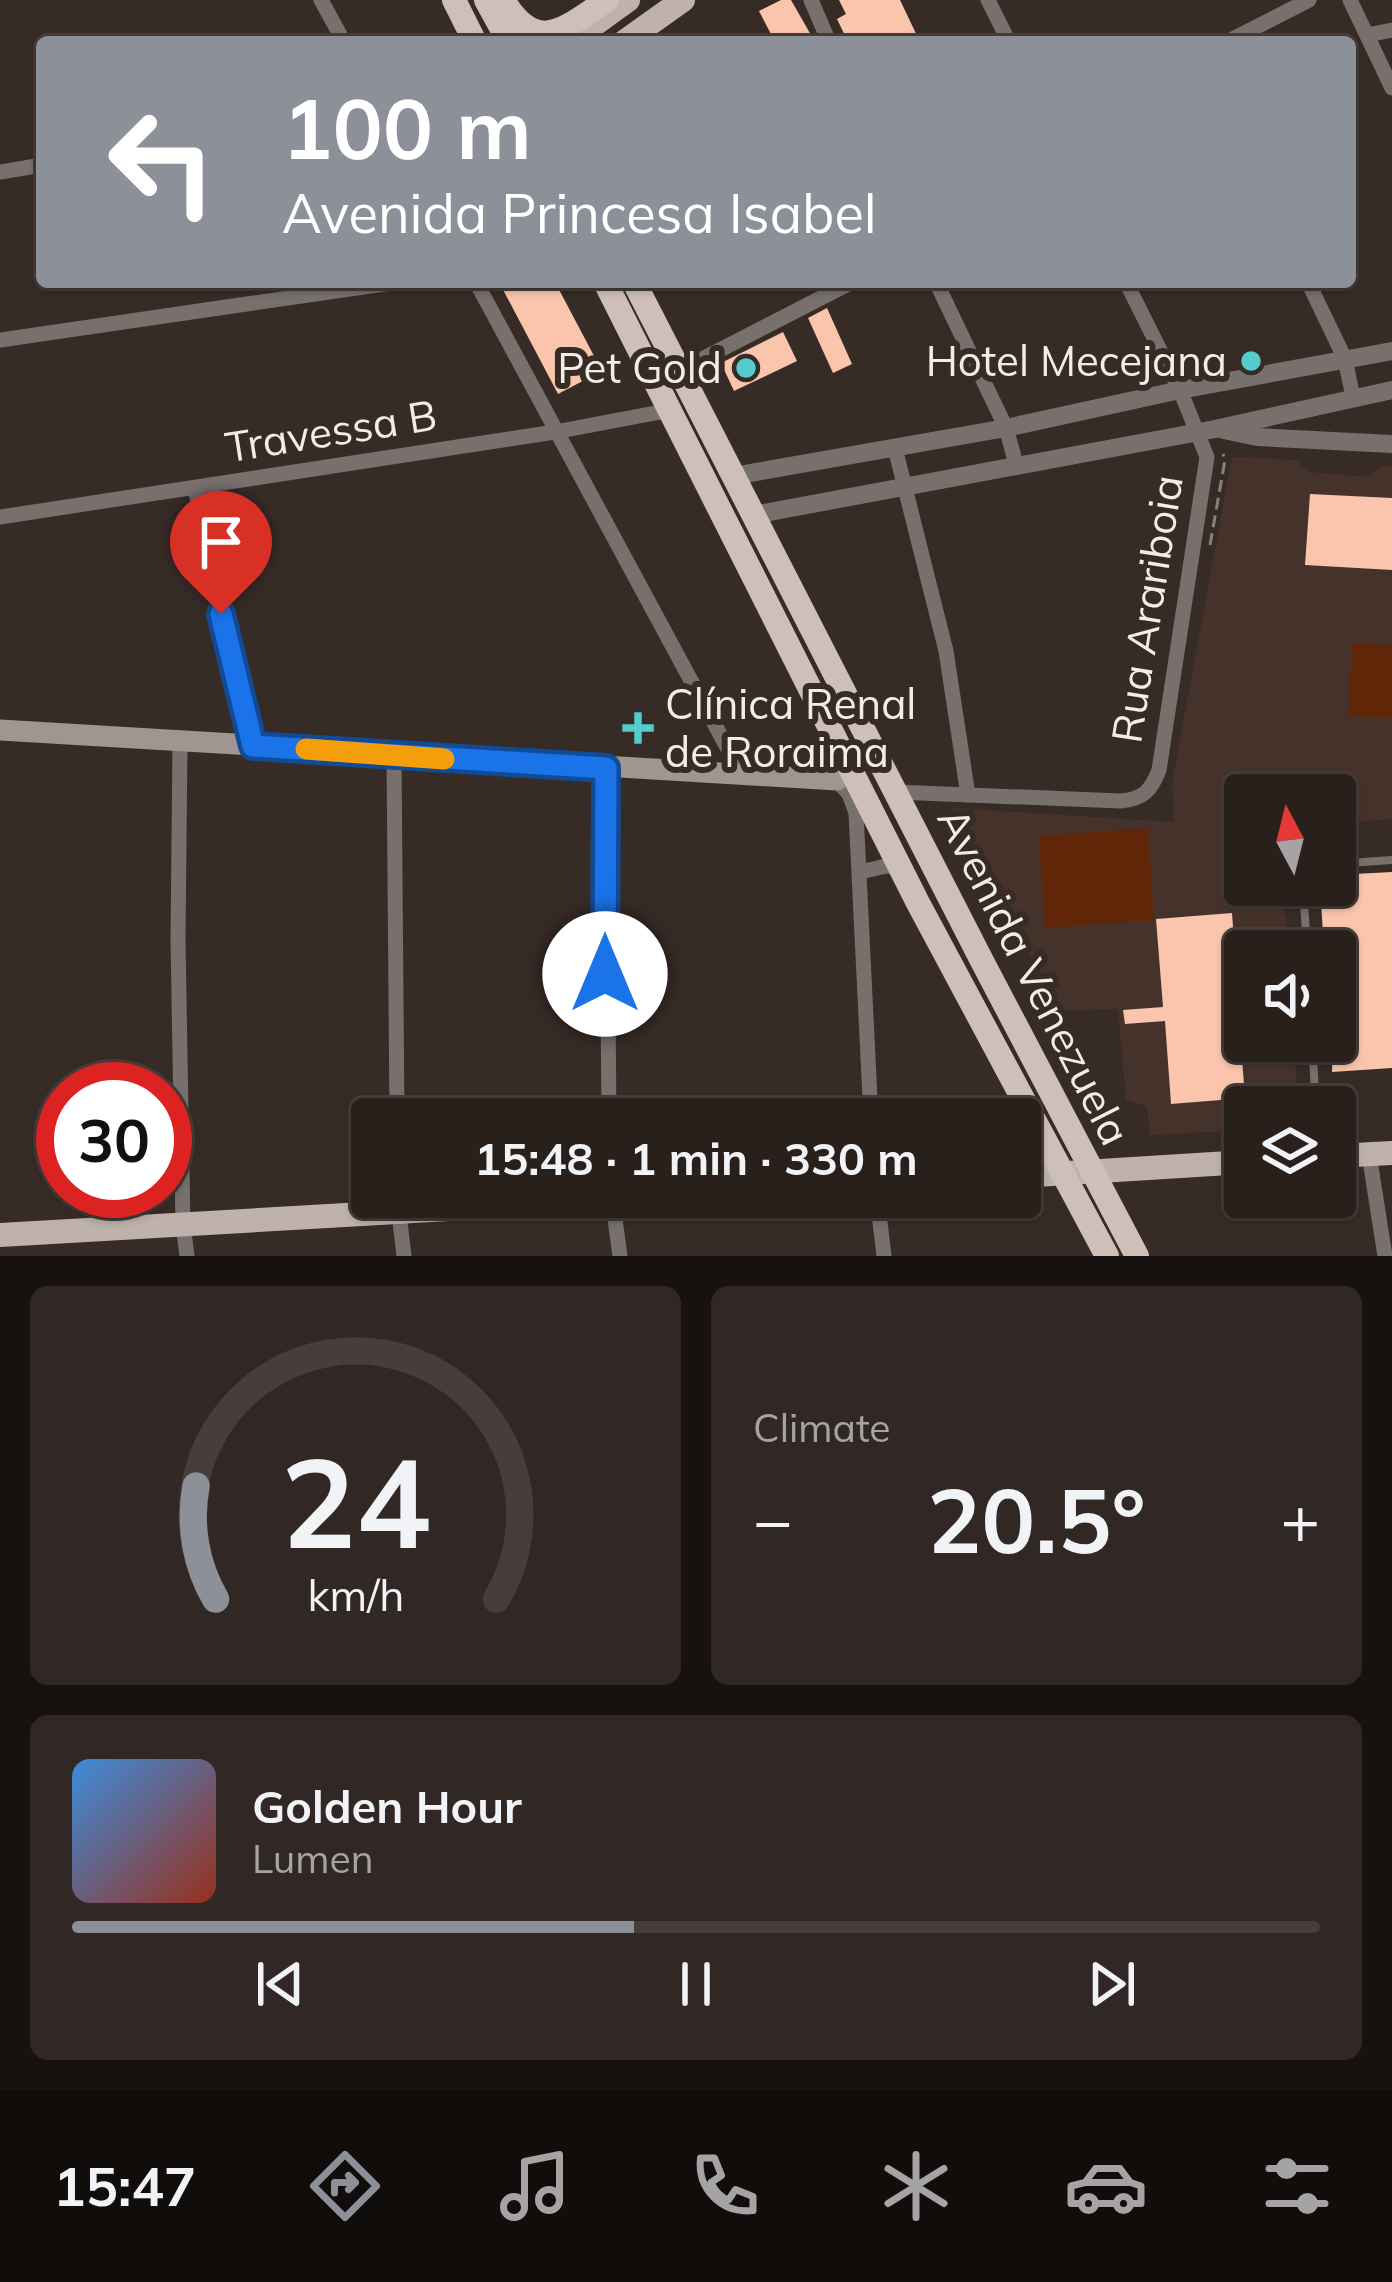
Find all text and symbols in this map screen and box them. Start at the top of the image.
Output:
text: 100 m [282,75,532,180]
icon: left [84,84,240,240]
text: Avenida Princesa Isabel [282,179,877,247]
place label: Hotel Mecejana [926,334,1227,387]
place label: Pet Gold [557,341,722,394]
marker: Hotel Mecejana [1238,348,1264,374]
marker: Pet Gold [733,355,759,381]
street label: Travessa B [221,388,440,473]
street label: Rua Arariboia [1099,471,1194,746]
pin [170,491,272,614]
icon: arrive [188,509,254,575]
place label: Clínica Renal de Roraima [665,677,916,778]
marker: Clínica Renal de Roraima [622,712,654,744]
north arrow [1224,774,1356,906]
map controls [1224,774,1356,1218]
street label: Avenida Venezuela [926,798,1142,1153]
position arrow [542,911,668,1037]
button: sound [1224,930,1356,1062]
speed limit sign: 30 [36,1062,192,1218]
button: layers [1224,1086,1356,1218]
text: 15:48 · 1 min · 330 m [474,1130,918,1186]
text: Climate [753,1403,891,1452]
text: 24 [281,1423,430,1579]
text: 20.5° [927,1463,1146,1576]
text: − [753,1478,793,1561]
text: + [1280,1478,1320,1561]
text: km/h [307,1567,404,1621]
text: Golden Hour [252,1778,522,1834]
text: Lumen [252,1834,374,1883]
icon: previous [247,1951,313,2017]
icon: pause [663,1951,729,2017]
icon: next [1079,1951,1145,2017]
icon: directions [303,2144,387,2228]
icon: music [493,2144,577,2228]
icon: phone [683,2144,767,2228]
icon: climate [874,2144,958,2228]
icon: car [1064,2144,1148,2228]
icon: filters [1255,2144,1339,2228]
text: 15:47 [53,2152,196,2220]

